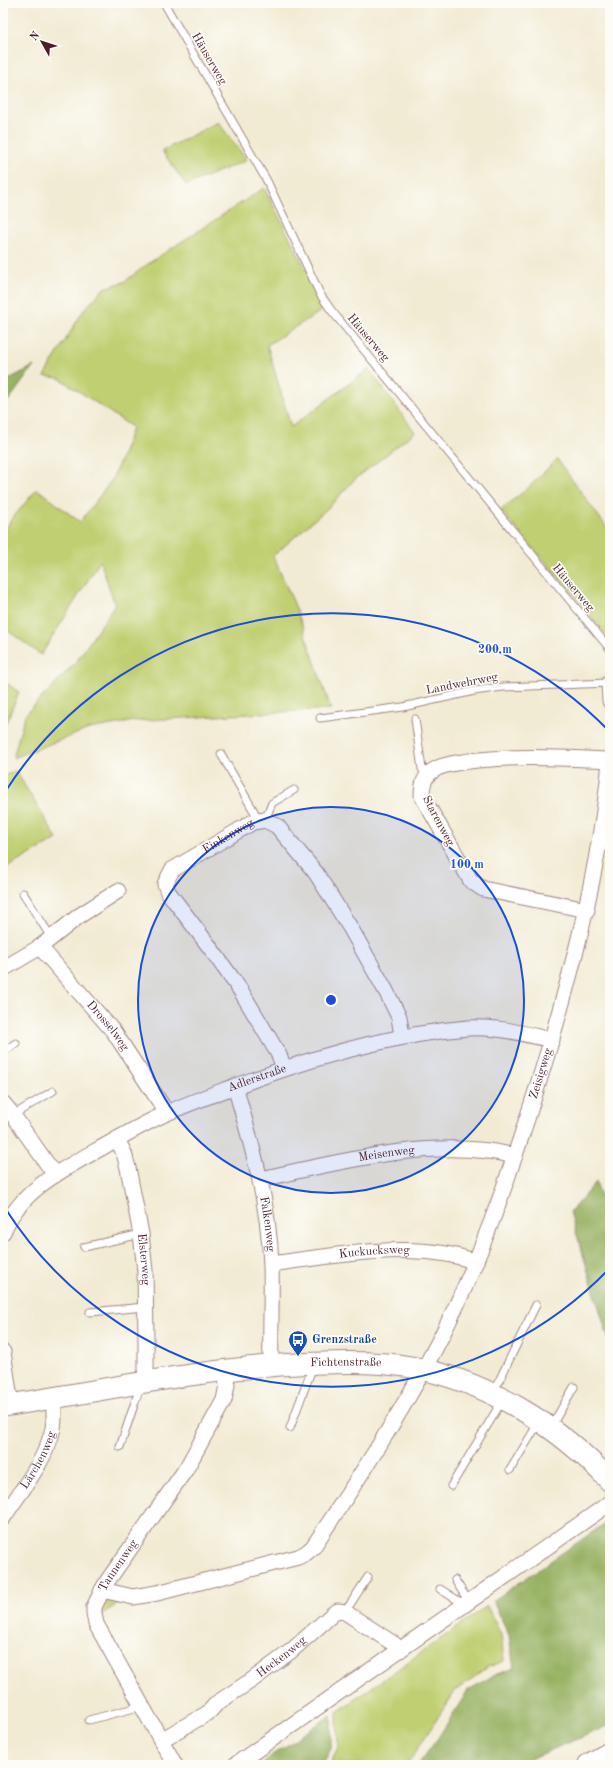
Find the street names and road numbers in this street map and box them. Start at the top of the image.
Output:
street label: Häuserweg [189,31,229,88]
street label: Häuserweg [345,312,392,365]
street label: Häuserweg [550,562,597,615]
street label: Landwehrweg [425,671,500,697]
street label: Starenweg [420,794,457,849]
street label: Finkenweg [201,817,256,856]
street label: Drosselweg [84,999,131,1054]
street label: Zeisigweg [528,1046,555,1100]
street label: Adlerstraße [226,1062,288,1094]
street label: Meisenweg [357,1144,416,1164]
street label: Falkenweg [257,1196,276,1253]
street label: Elsterweg [135,1233,151,1286]
street label: Kuckucksweg [338,1244,410,1261]
street label: Fichtenstraße [310,1356,382,1369]
street label: Lärchenweg [18,1430,58,1491]
street label: Tannenweg [97,1537,141,1593]
street label: Heckenweg [255,1634,309,1680]

